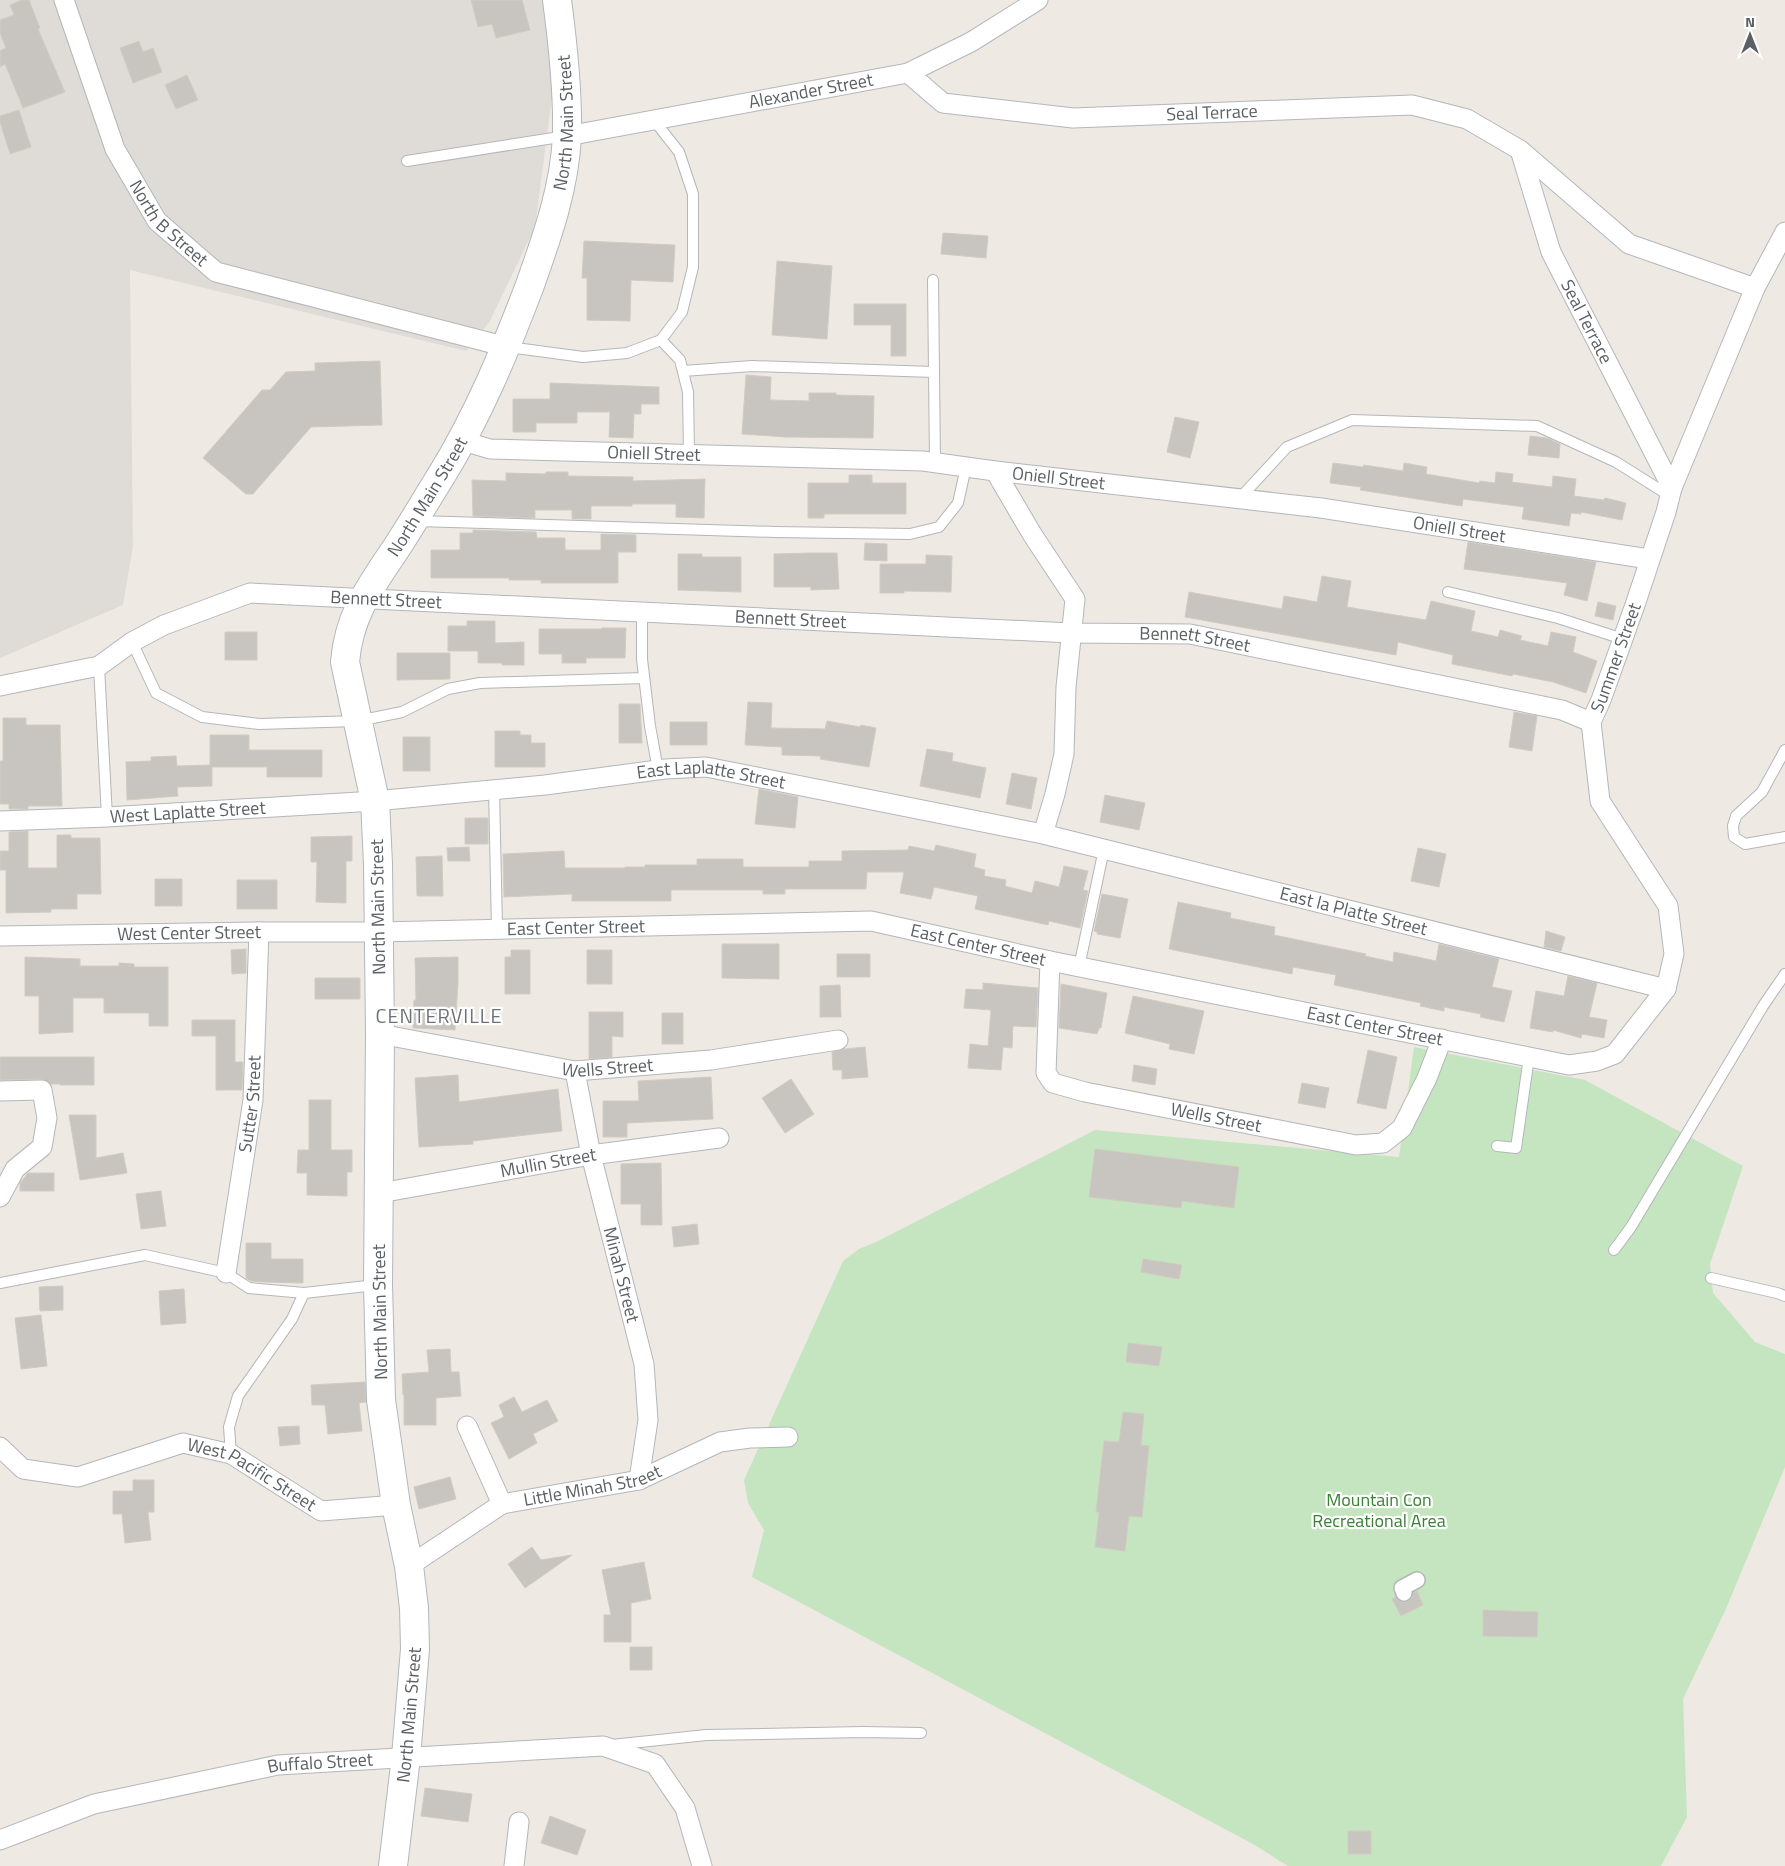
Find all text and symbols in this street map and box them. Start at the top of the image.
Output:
north arrow [1725,10,1775,60]
text: N [1745,11,1755,32]
street label: North Main Street [546,53,580,193]
street label: Alexander Street [746,66,876,115]
street label: Seal Terrace [1166,97,1258,127]
street label: North B Street [123,175,215,273]
street label: Seal Terrace [1554,275,1620,368]
street label: North Main Street [380,431,474,562]
street label: Oniell Street [607,438,702,468]
street label: Oniell Street [1011,459,1107,496]
street label: Oniell Street [1411,508,1508,550]
street label: Bennett Street [330,583,443,615]
street label: Summer Street [1583,598,1648,717]
street label: Bennett Street [734,603,848,635]
street label: Bennett Street [1139,620,1253,659]
street label: East Laplatte Street [635,753,789,796]
street label: West Laplatte Street [109,794,267,830]
street label: North Main Street [363,838,392,975]
street label: East la Platte Street [1277,879,1431,942]
street label: East Center Street [507,912,646,942]
street label: East Center Street [908,916,1049,973]
street label: West Center Street [117,918,262,947]
street label: East Center Street [1305,999,1446,1053]
district label: CENTERVILLE [376,1000,502,1031]
street label: Wells Street [559,1051,655,1084]
street label: Sutter Street [231,1054,268,1154]
street label: Wells Street [1168,1095,1264,1139]
street label: Mullin Street [498,1140,598,1184]
street label: Minah Street [597,1224,647,1326]
street label: North Main Street [365,1243,394,1380]
street label: West Pacific Street [185,1430,322,1518]
street label: Little Minah Street [521,1457,666,1513]
park label: Mountain Con Recreational Area [1312,1486,1446,1534]
street label: North Main Street [389,1645,428,1784]
street label: Buffalo Street [265,1745,374,1780]

